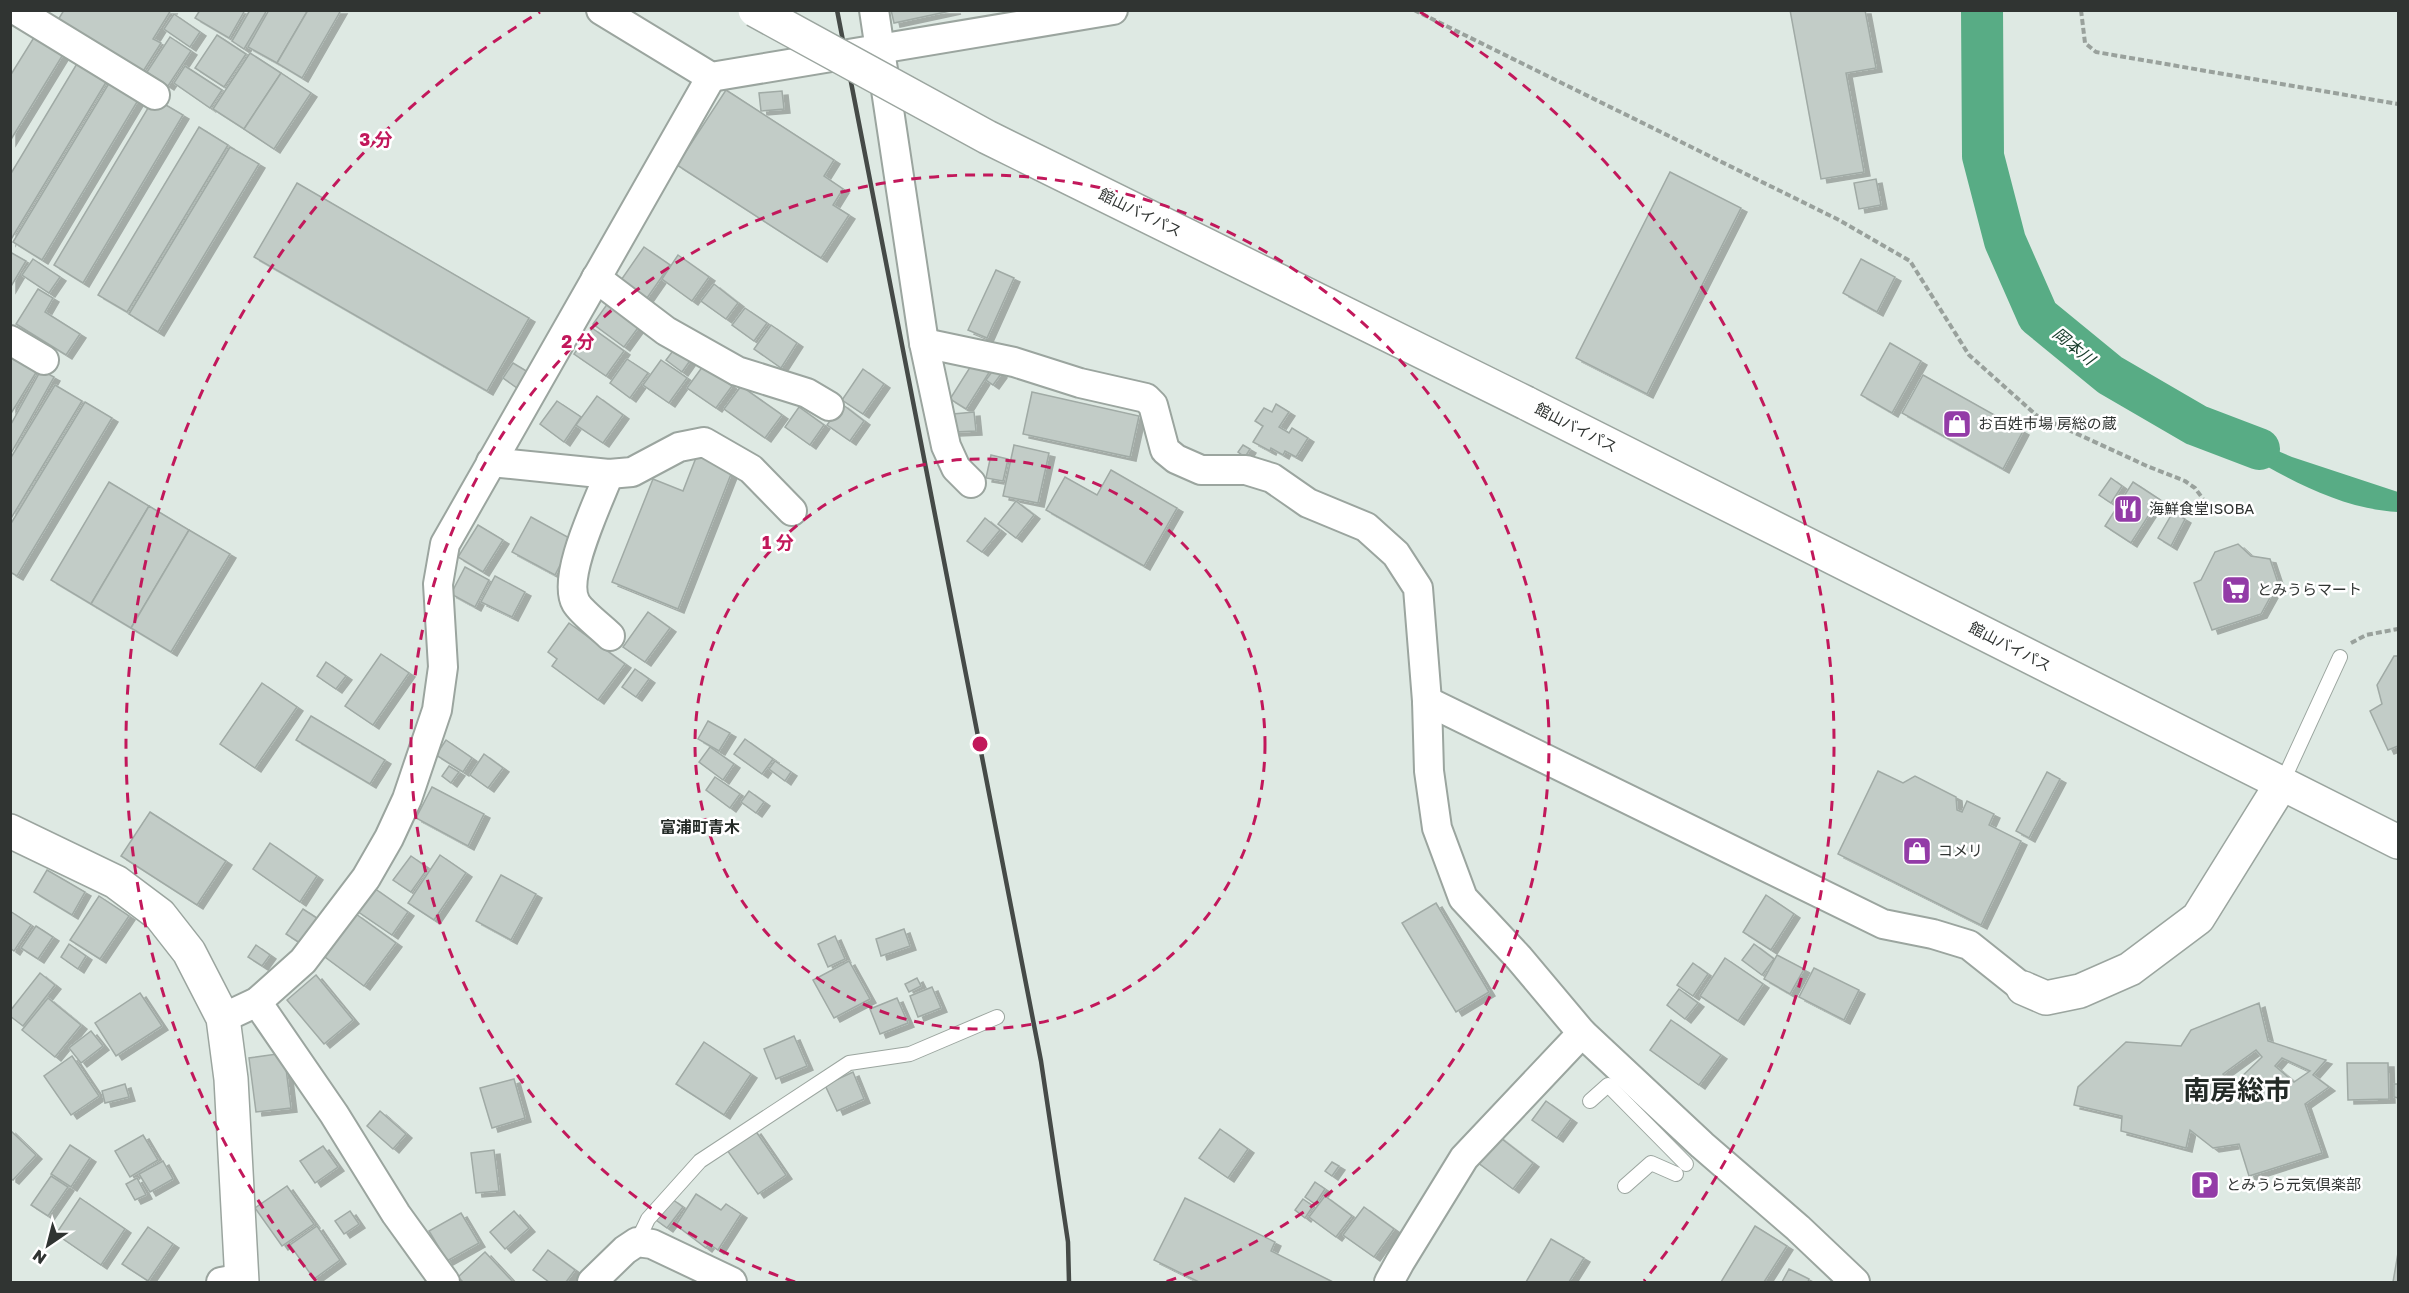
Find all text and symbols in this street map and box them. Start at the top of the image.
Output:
text: 3 分 [359,128,393,150]
street label: 館山バイパス [1096,184,1185,240]
water label: 岡本川 [2049,323,2100,370]
text: 2 分 [561,330,595,352]
street label: 館山バイパス [1532,399,1621,455]
shop icon: お百姓市場 房総の蔵 [1941,408,1973,440]
place label: お百姓市場 房総の蔵 [1978,414,2117,432]
restaurant icon: 海鮮食堂ISOBA [2112,493,2144,525]
place label: 海鮮食堂ISOBA [2149,499,2254,517]
text: 1 分 [762,531,794,553]
supermarket icon: とみうらマート [2220,574,2252,606]
place label: とみうらマート [2257,580,2362,598]
street label: 館山バイパス [1966,618,2055,674]
centre of rings [970,734,990,754]
district label: 富浦町青木 [660,817,740,837]
shop icon: コメリ [1901,835,1933,867]
place label: コメリ [1938,841,1983,859]
district label: 南房総市 [2183,1074,2291,1106]
parking icon: とみうら元気倶楽部 [2189,1169,2221,1201]
place label: とみうら元気倶楽部 [2226,1175,2361,1193]
north arrow [18,1215,78,1275]
text: N [29,1246,50,1269]

